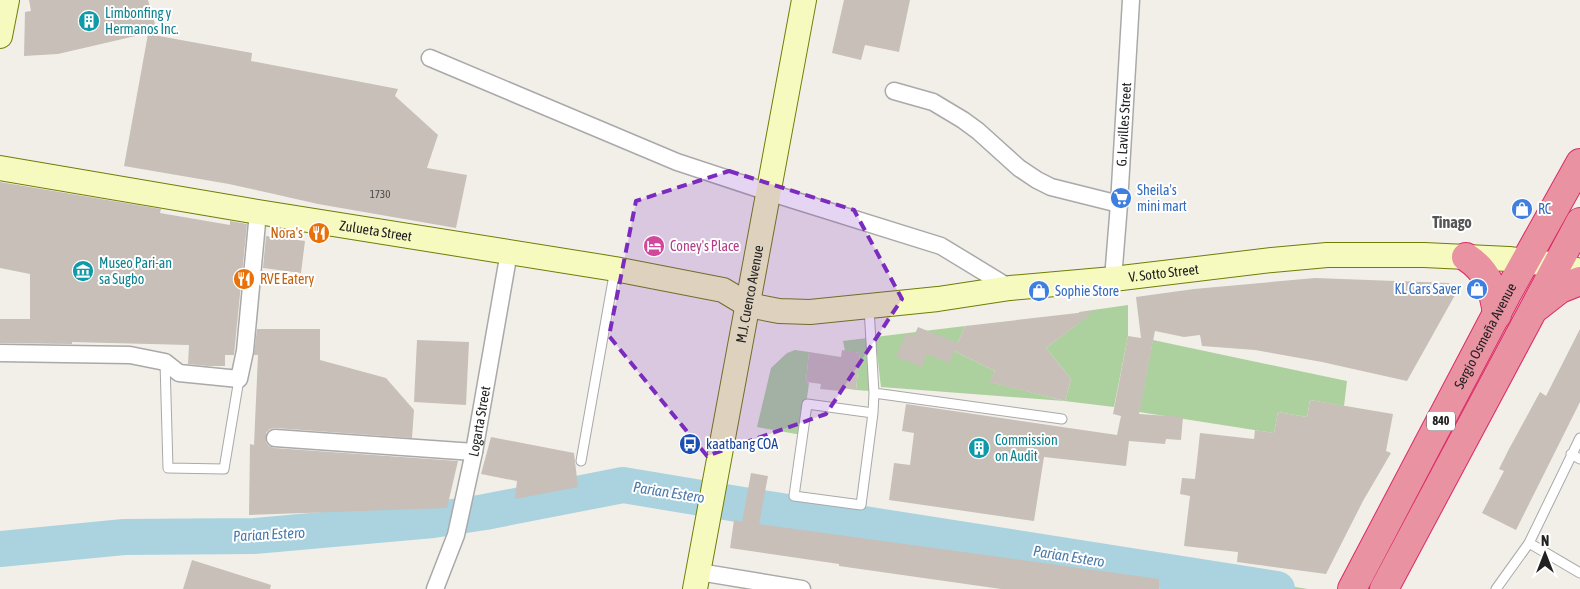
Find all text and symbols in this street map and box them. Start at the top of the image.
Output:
place label: Limbonfing y Hermanos Inc. [105,5,178,37]
building icon: Limbonfing y Hermanos Inc. [77,9,101,33]
street label: G. Lavilles Street [1113,82,1134,167]
place label: Sheila's mini mart [1137,182,1187,214]
supermarket icon: Sheila's mini mart [1109,186,1133,210]
house number: 1730 [370,188,390,200]
shop icon: RC [1510,197,1534,221]
place label: RC [1538,201,1552,217]
district label: Tinago [1432,213,1472,231]
street label: Zulueta Street [338,217,413,244]
restaurant icon: Nora's [307,221,331,245]
place label: Nora's [271,225,303,241]
hotel icon: Coney's Place [642,234,666,258]
place label: Coney's Place [670,238,739,254]
street label: M.J. Cuenco Avenue [733,244,766,344]
place label: Museo Pari-an sa Sugbo [99,255,172,287]
museum icon: Museo Pari-an sa Sugbo [71,259,95,283]
street label: V. Sotto Street [1128,261,1200,285]
restaurant icon: RVE Eatery [232,267,256,291]
place label: RVE Eatery [260,271,314,287]
shop icon: KL Cars Saver [1465,277,1489,301]
shop icon: Sophie Store [1027,279,1051,303]
street label: Sergio Osmeña Avenue [1451,280,1520,391]
place label: KL Cars Saver [1395,281,1462,297]
place label: Sophie Store [1055,283,1119,299]
street label: Logarta Street [465,385,493,458]
road number: 840 [1427,412,1455,431]
bus stop icon: kaatbang COA [678,432,702,456]
place label: Commission on Audit [995,432,1058,464]
place label: kaatbang COA [706,436,778,452]
building icon: Commission on Audit [967,436,991,460]
water label: Parian Estero [632,478,706,506]
water label: Parian Estero [233,524,305,544]
north arrow [1520,529,1570,579]
text: N [1541,533,1549,549]
water label: Parian Estero [1032,542,1106,570]

